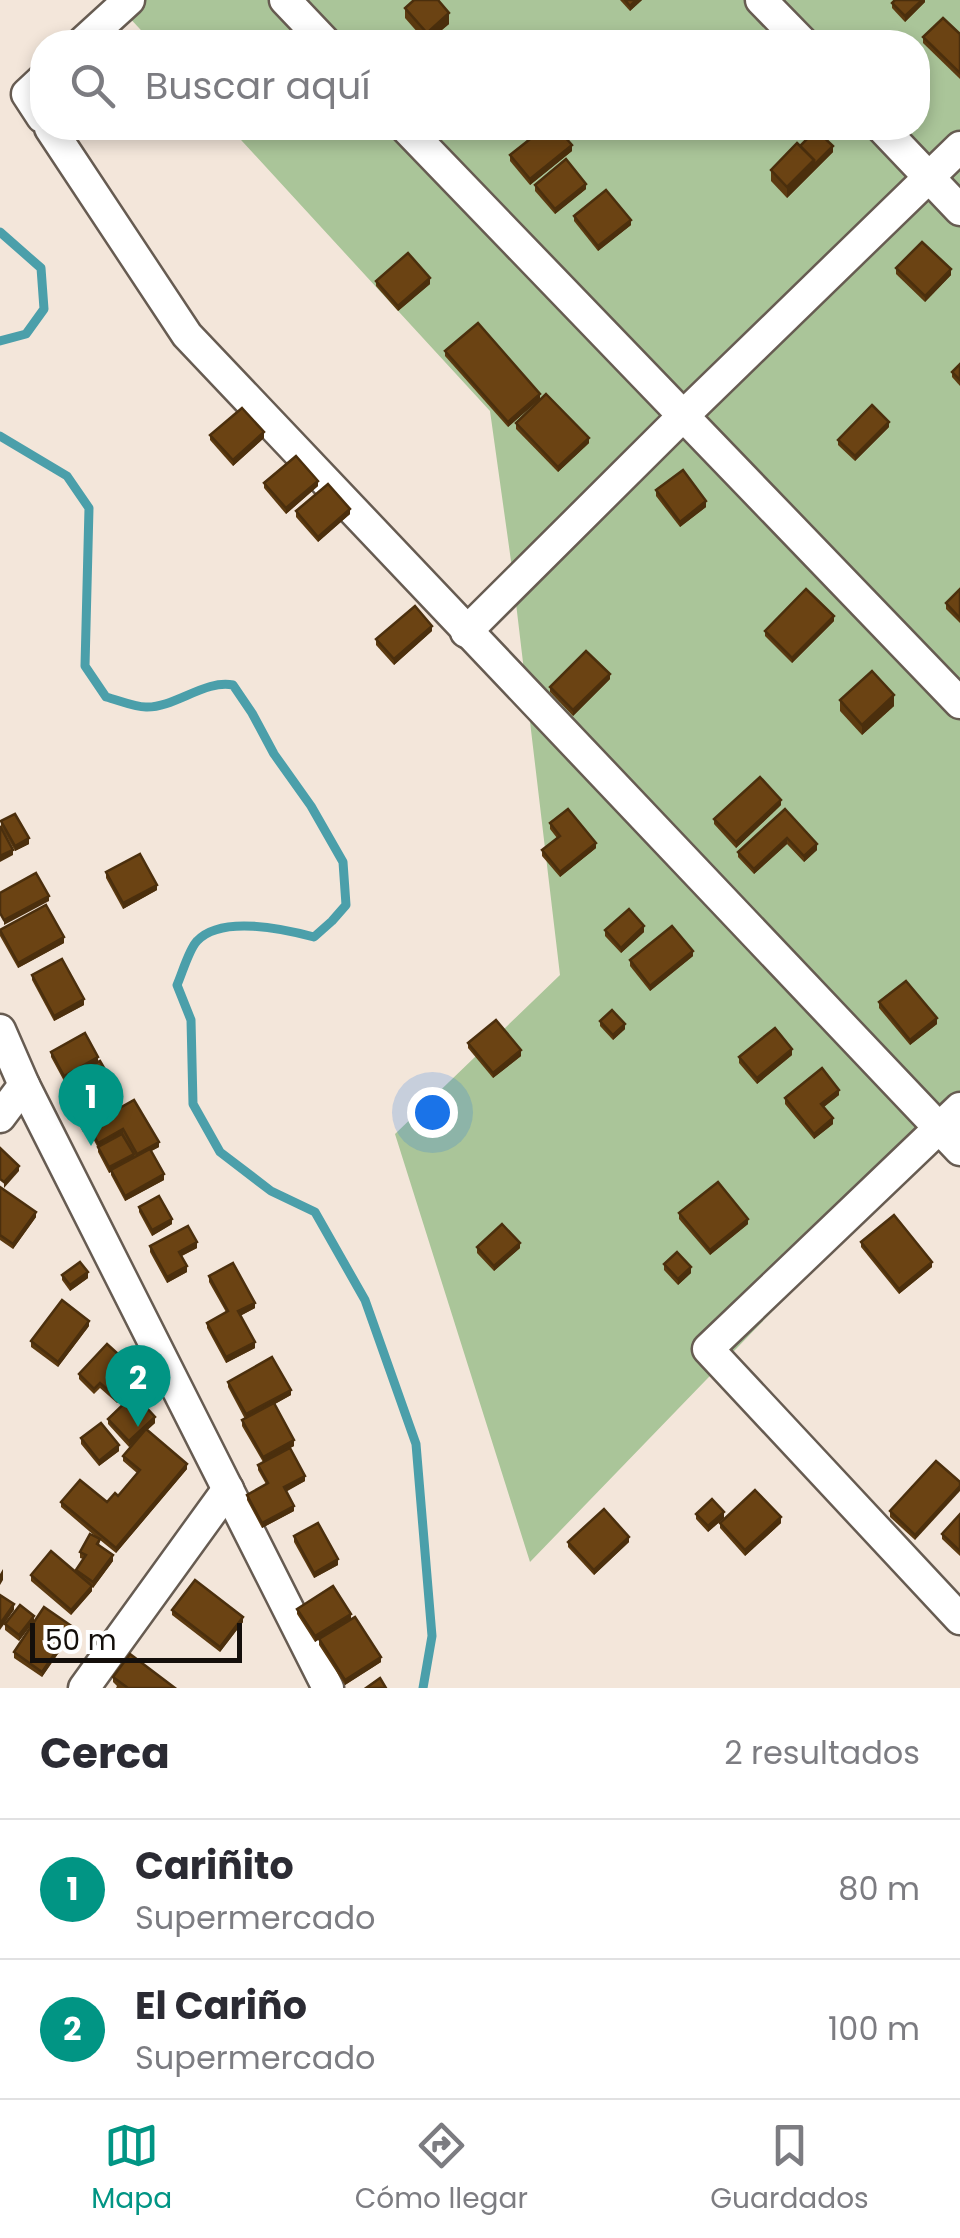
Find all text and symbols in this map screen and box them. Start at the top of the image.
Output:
search box [30,30,930,140]
icon: search [65,58,120,113]
text: Buscar aquí [145,59,371,112]
pin: 1 [58,1064,124,1146]
your location [407,1087,458,1138]
pin: 2 [106,1344,170,1427]
scale bar [30,1618,242,1662]
text: 50 m [45,1621,116,1660]
text: Cerca [40,1724,170,1783]
text: 2 resultados [724,1730,920,1775]
text: Cariñito [135,1839,294,1892]
text: 1 [66,1866,79,1911]
text: 80 m [838,1866,920,1911]
text: Supermercado [135,1895,376,1940]
text: El Cariño [135,1979,307,2032]
text: 2 [63,2006,82,2051]
text: 100 m [828,2006,920,2051]
text: Supermercado [135,2035,376,2080]
tab: Mapa [91,2118,172,2220]
tab: Cómo llegar [355,2118,528,2220]
tab: Guardados [710,2118,869,2220]

